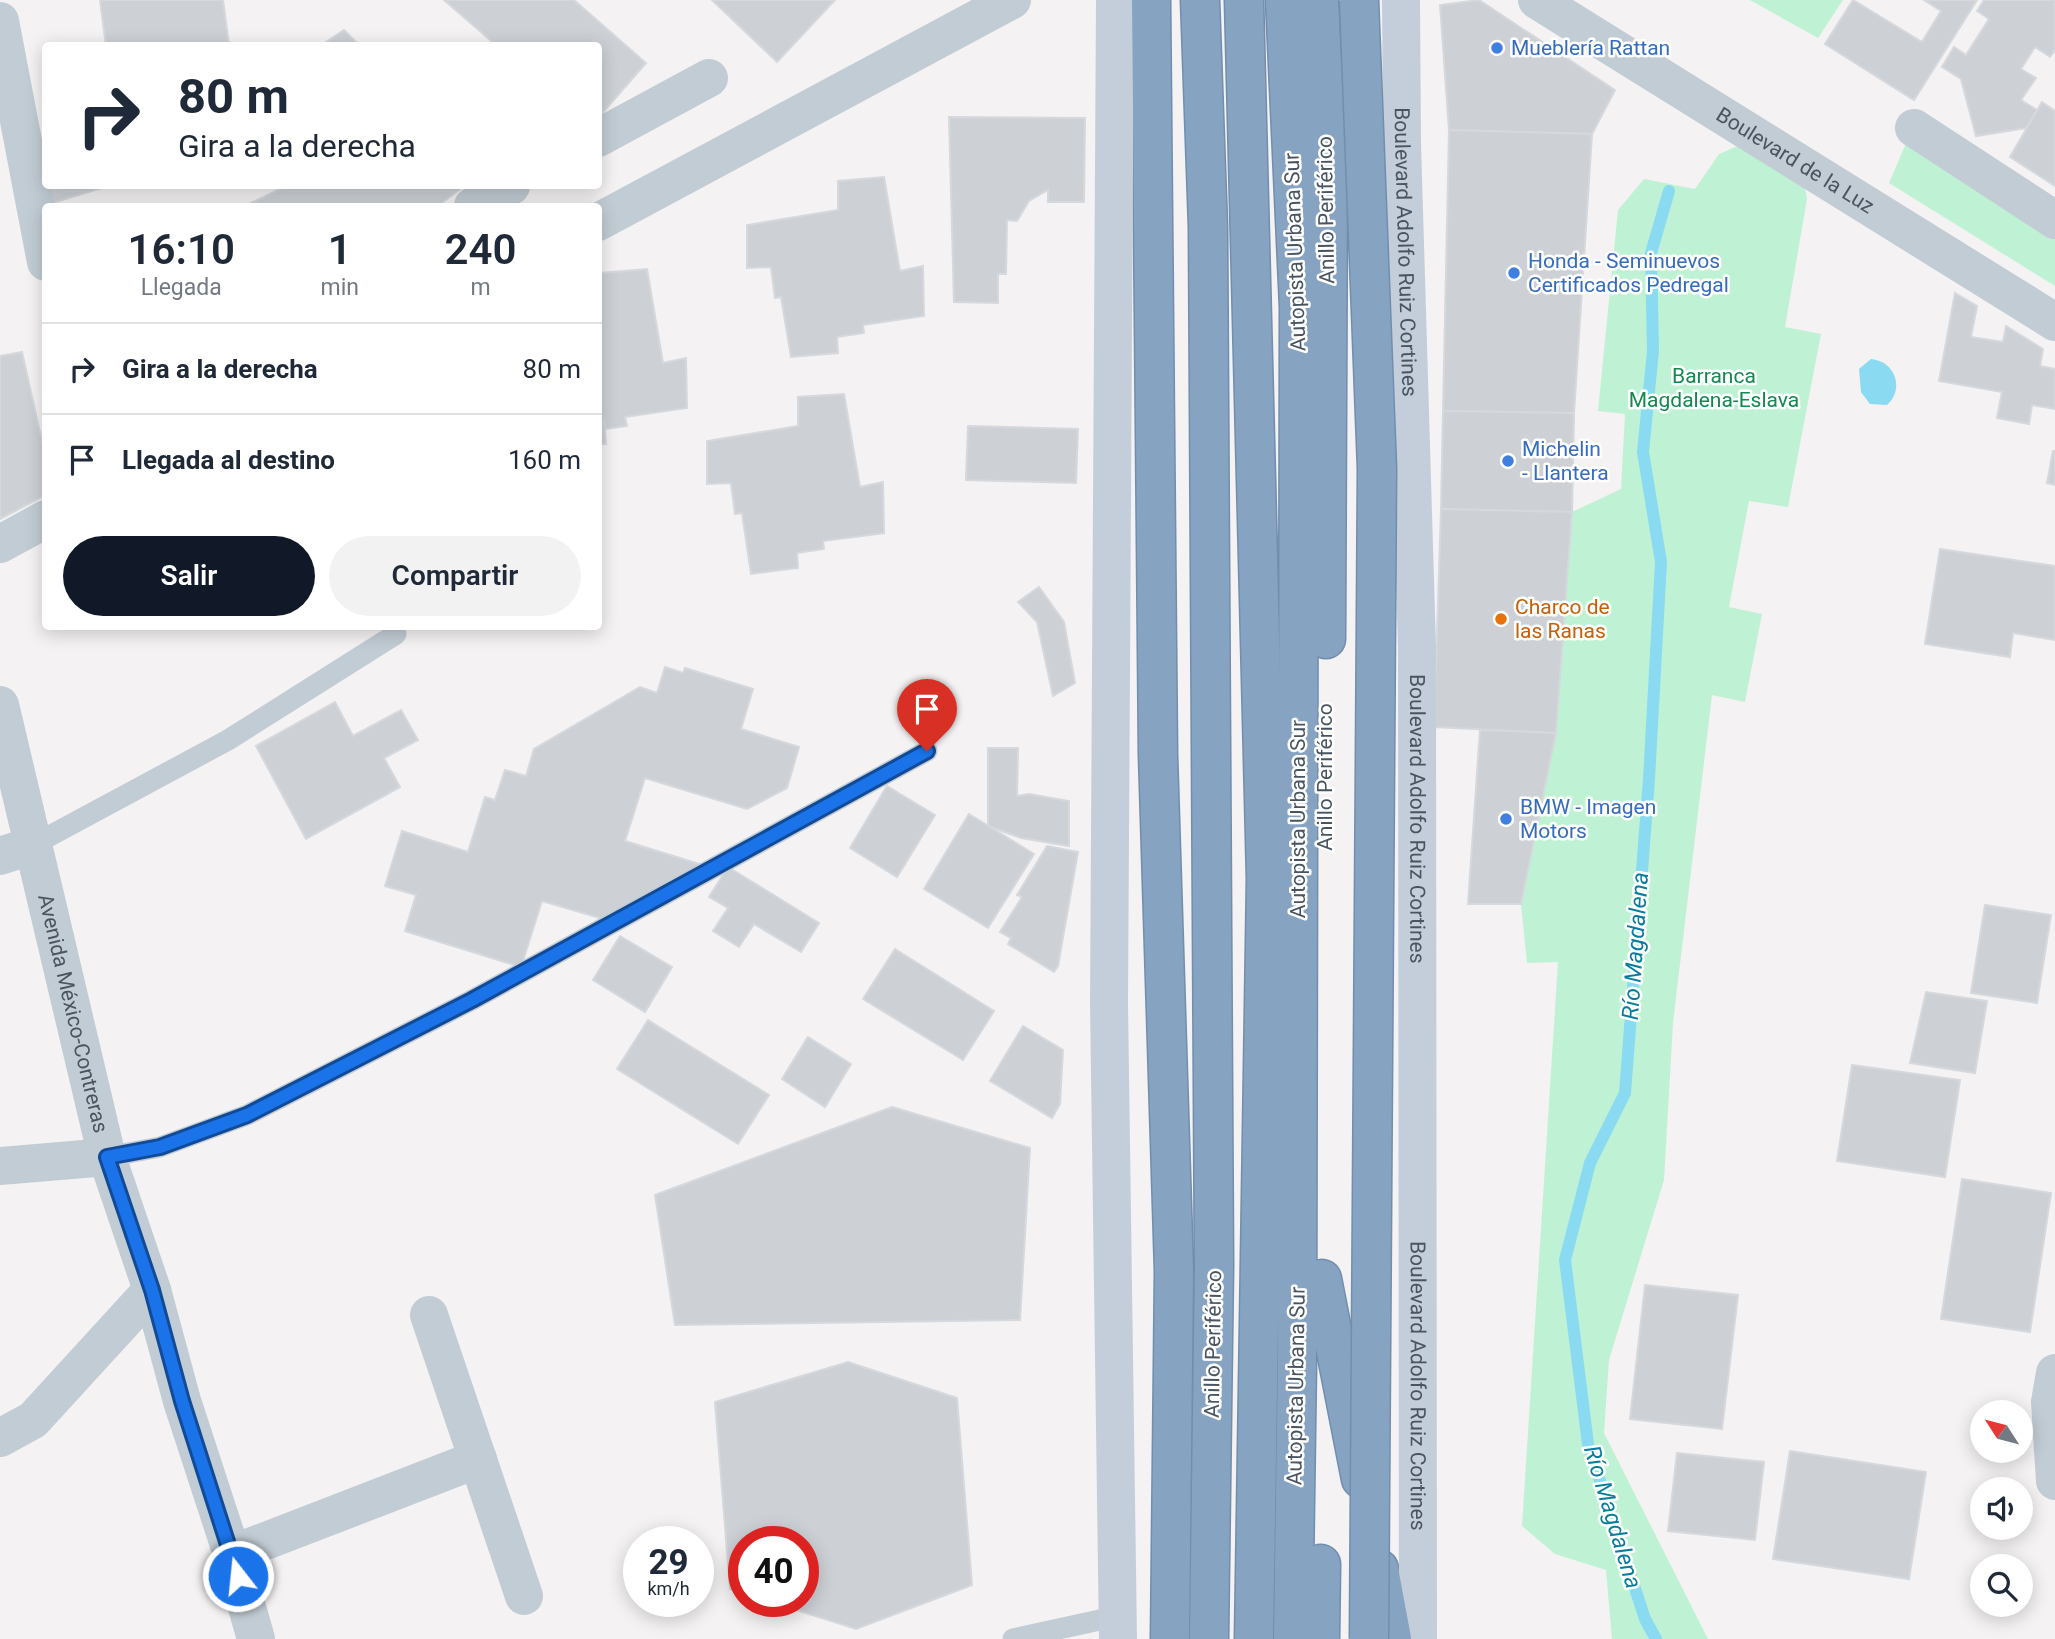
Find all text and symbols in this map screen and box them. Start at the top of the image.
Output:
place label: Mueblería Rattan [1511,36,1670,60]
marker: Mueblería Rattan [1489,40,1505,56]
text: 80 m [178,68,289,125]
icon: right [63,70,154,161]
street label: Boulevard de la Luz [1712,103,1878,218]
street label: Boulevard Adolfo Ruiz Cortines [1390,107,1422,397]
text: Gira a la derecha [178,127,416,165]
street label: Anillo Periférico [1313,136,1339,284]
street label: Autopista Urbana Sur [1280,152,1310,352]
text: 16:10 [128,225,235,274]
text: 1 [328,225,352,274]
text: 240 [444,225,516,274]
place label: Honda - Seminuevos Certificados Pedregal [1528,249,1729,297]
marker: Honda - Seminuevos Certificados Pedregal [1506,265,1522,281]
text: Llegada [141,274,222,301]
text: min [320,274,359,301]
text: m [470,274,491,301]
icon: right [63,350,101,388]
text: Gira a la derecha [122,354,318,384]
text: 80 m [523,354,581,384]
park label: Barranca Magdalena-Eslava [1629,364,1799,412]
place label: Michelin - Llantera [1522,437,1609,485]
icon: arrive [63,441,101,479]
text: Llegada al destino [122,445,335,475]
text: 160 m [508,445,581,475]
marker: Michelin - Llantera [1500,453,1516,469]
button: Salir [63,536,315,616]
button: Compartir [329,536,581,616]
place label: Charco de las Ranas [1515,595,1610,643]
marker: Charco de las Ranas [1493,611,1509,627]
street label: Boulevard Adolfo Ruiz Cortines [1405,674,1429,964]
pin [897,679,957,751]
icon: arrive [908,690,946,728]
street label: Anillo Periférico [1313,703,1337,851]
street label: Autopista Urbana Sur [1286,720,1310,918]
place label: BMW - Imagen Motors [1520,795,1656,843]
marker: BMW - Imagen Motors [1498,811,1514,827]
water label: Río Magdalena [1617,871,1654,1021]
street label: Avenida México-Contreras [33,892,113,1135]
street label: Boulevard Adolfo Ruiz Cortines [1406,1241,1430,1531]
street label: Anillo Periférico [1200,1270,1226,1418]
street label: Autopista Urbana Sur [1282,1287,1310,1485]
north arrow [1970,1400,2034,1463]
map controls [1970,1400,2033,1617]
water label: Río Magdalena [1578,1442,1647,1592]
button: sound [1970,1477,2033,1540]
speed limit sign: 40 [728,1526,819,1617]
position arrow [201,1539,275,1613]
text: 29 [648,1542,689,1583]
button: search [1970,1554,2033,1617]
text: km/h [647,1578,690,1599]

